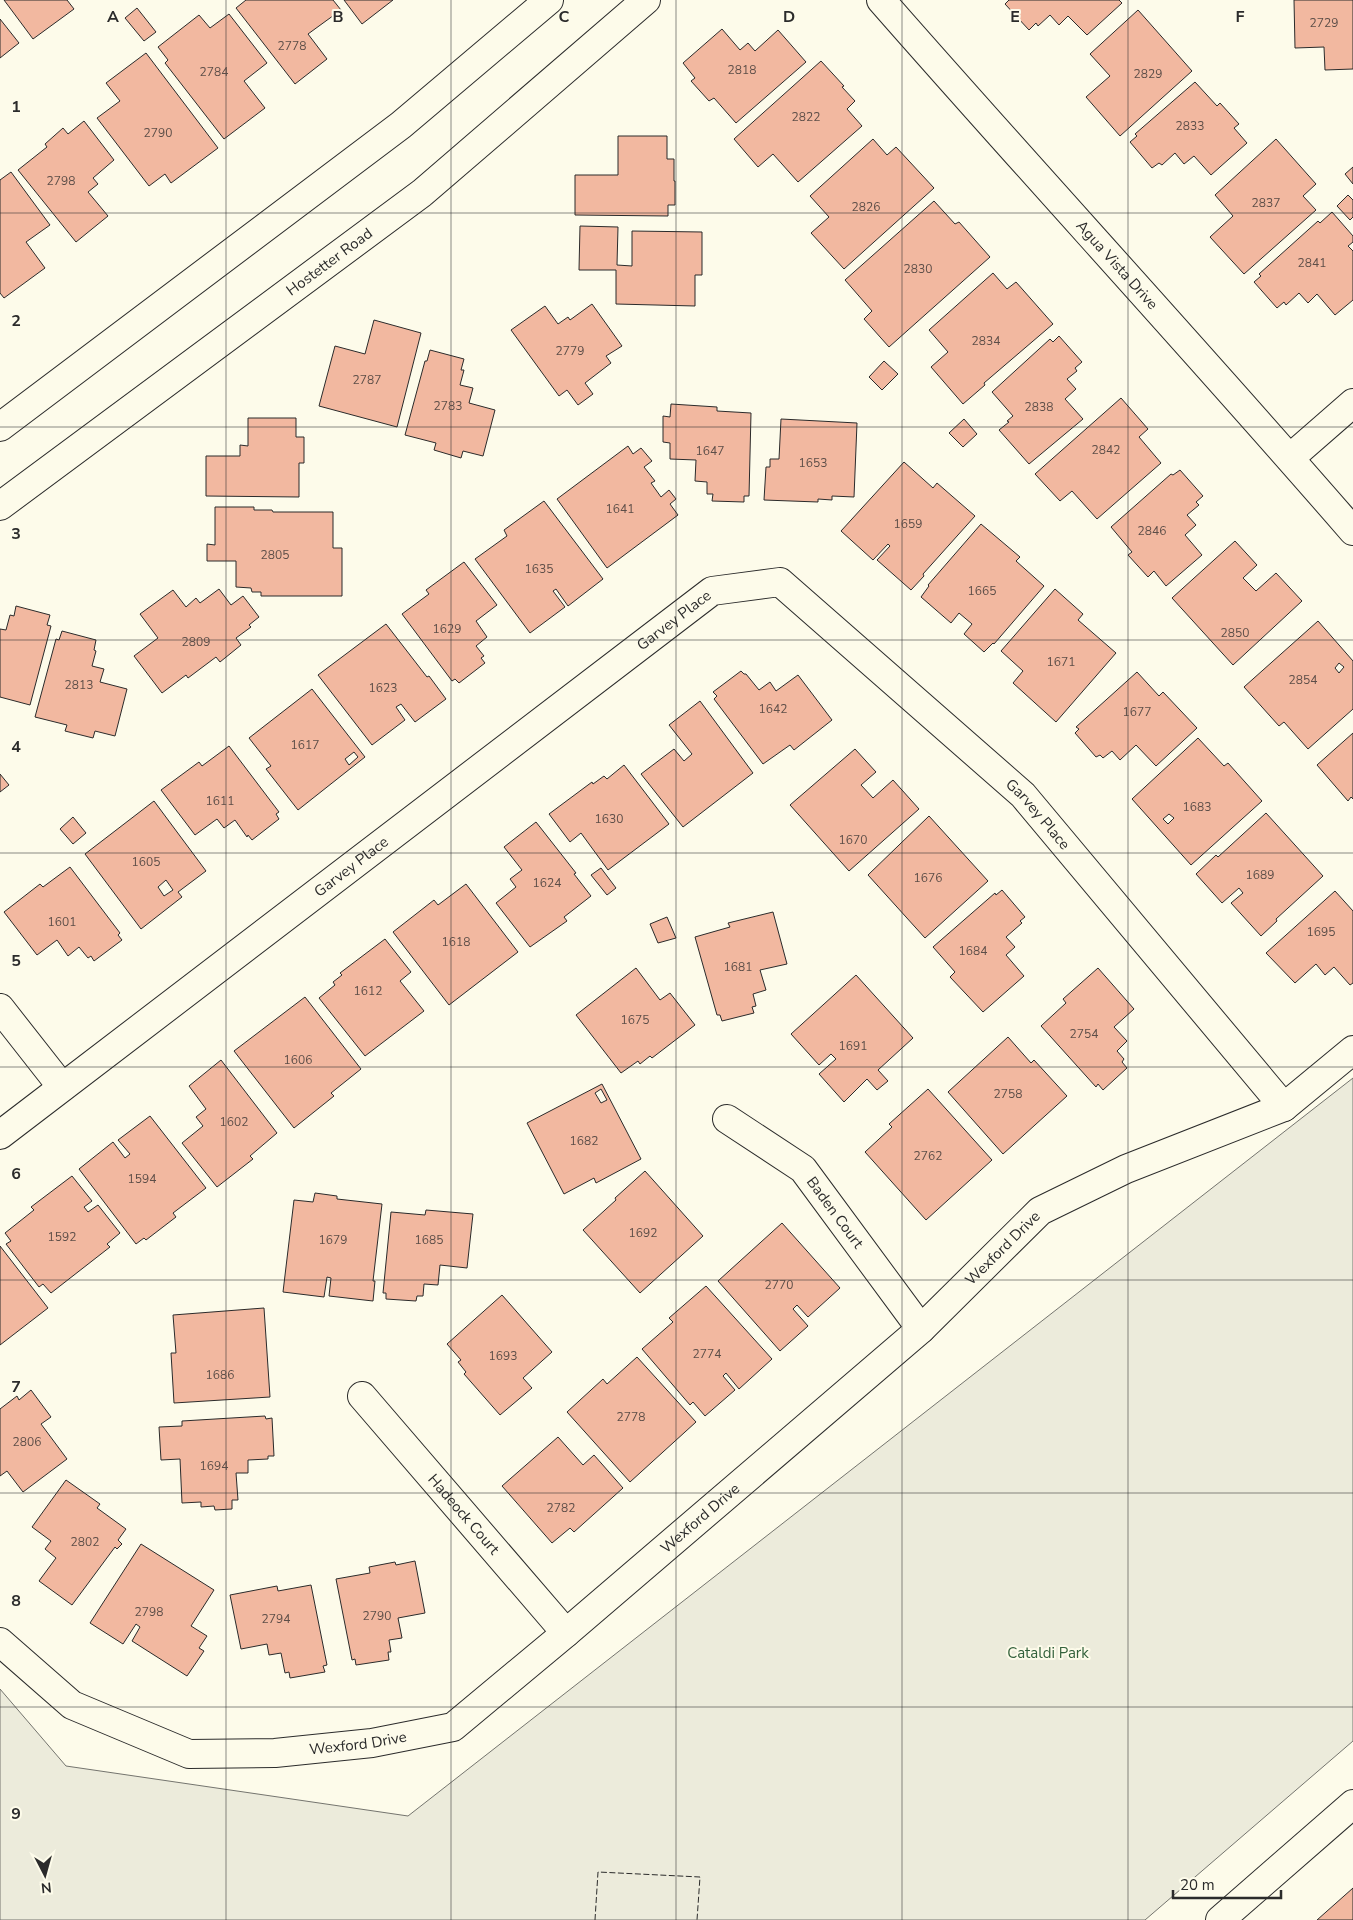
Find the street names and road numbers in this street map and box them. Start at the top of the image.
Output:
street label: Agua Vista Drive [1072,216,1163,314]
street label: Hostetter Road [282,223,376,300]
street label: Garvey Place [633,585,715,655]
street label: Garvey Place [1001,774,1075,854]
street label: Garvey Place [310,832,392,901]
street label: Baden Court [802,1172,869,1253]
street label: Wexford Drive [961,1206,1045,1290]
street label: Hadeock Court [424,1470,505,1559]
street label: Wexford Drive [656,1479,744,1558]
street label: Wexford Drive [308,1726,408,1759]

